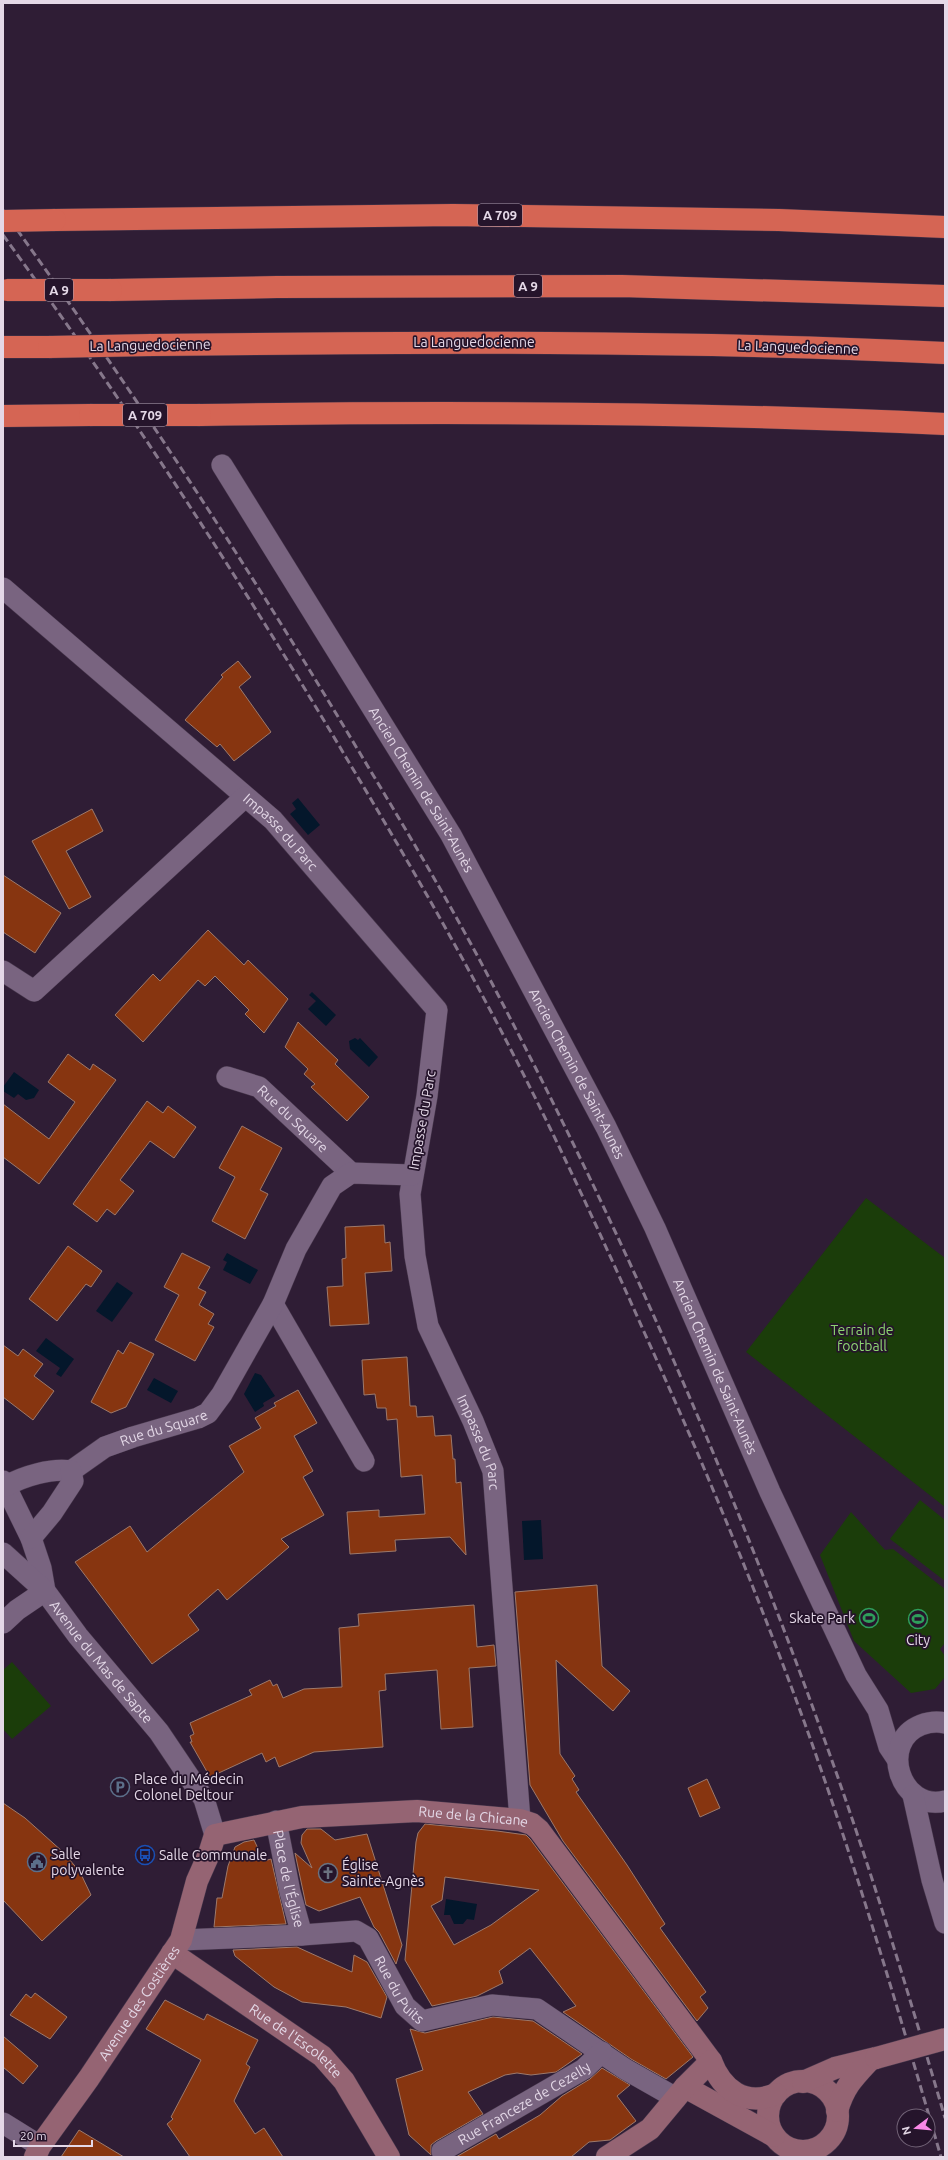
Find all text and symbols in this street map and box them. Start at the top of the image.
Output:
road number: A 709 [478,204,522,226]
road number: A 9 [514,275,542,297]
road number: A 9 [45,279,73,301]
street label: La Languedocienne [413,334,535,350]
street label: La Languedocienne [89,336,211,354]
street label: La Languedocienne [737,337,859,357]
road number: A 709 [123,404,167,426]
street label: Ancien Chemin de Saint-Aunès [366,704,477,875]
street label: Impasse du Parc [240,790,321,874]
street label: Ancien Chemin de Saint-Aunès [526,986,628,1161]
street label: Impasse du Parc [405,1069,439,1171]
street label: Rue du Square [254,1082,332,1156]
street label: Ancien Chemin de Saint-Aunès [670,1276,761,1457]
park label: Terrain de football [830,1322,894,1354]
street label: Impasse du Parc [454,1392,502,1491]
street label: Rue du Square [118,1407,210,1449]
street label: Avenue du Mas de Sapte [47,1597,156,1726]
sports icon: Skate Park [858,1607,880,1629]
sports icon: City [907,1608,929,1630]
place label: Skate Park [789,1610,855,1626]
place label: City [906,1632,930,1648]
place label: Place du Médecin Colonel Deltour [134,1771,244,1803]
parking icon: Place du Médecin Colonel Deltour [109,1776,131,1798]
street label: Rue de la Chicane [418,1803,531,1830]
street label: Place de l'Église [270,1829,307,1929]
bus stop icon: Salle Communale [134,1844,156,1866]
place label: Salle polyvalente [51,1846,125,1878]
place label: Salle Communale [159,1847,267,1863]
public building icon: Salle polyvalente [26,1851,48,1873]
place label: Église Sainte-Agnès [342,1856,424,1889]
church icon: Église Sainte-Agnès [317,1862,339,1884]
street label: Avenue des Costières [95,1943,183,2063]
street label: Rue du Puits [371,1953,427,2027]
street label: Rue de l'Escolette [246,2001,345,2081]
street label: Rue Franceze de Cezelly [455,2059,594,2148]
north arrow [896,2108,936,2148]
scale bar [14,2122,92,2148]
text: N [899,2125,913,2136]
text: 20 m [20,2129,47,2142]

